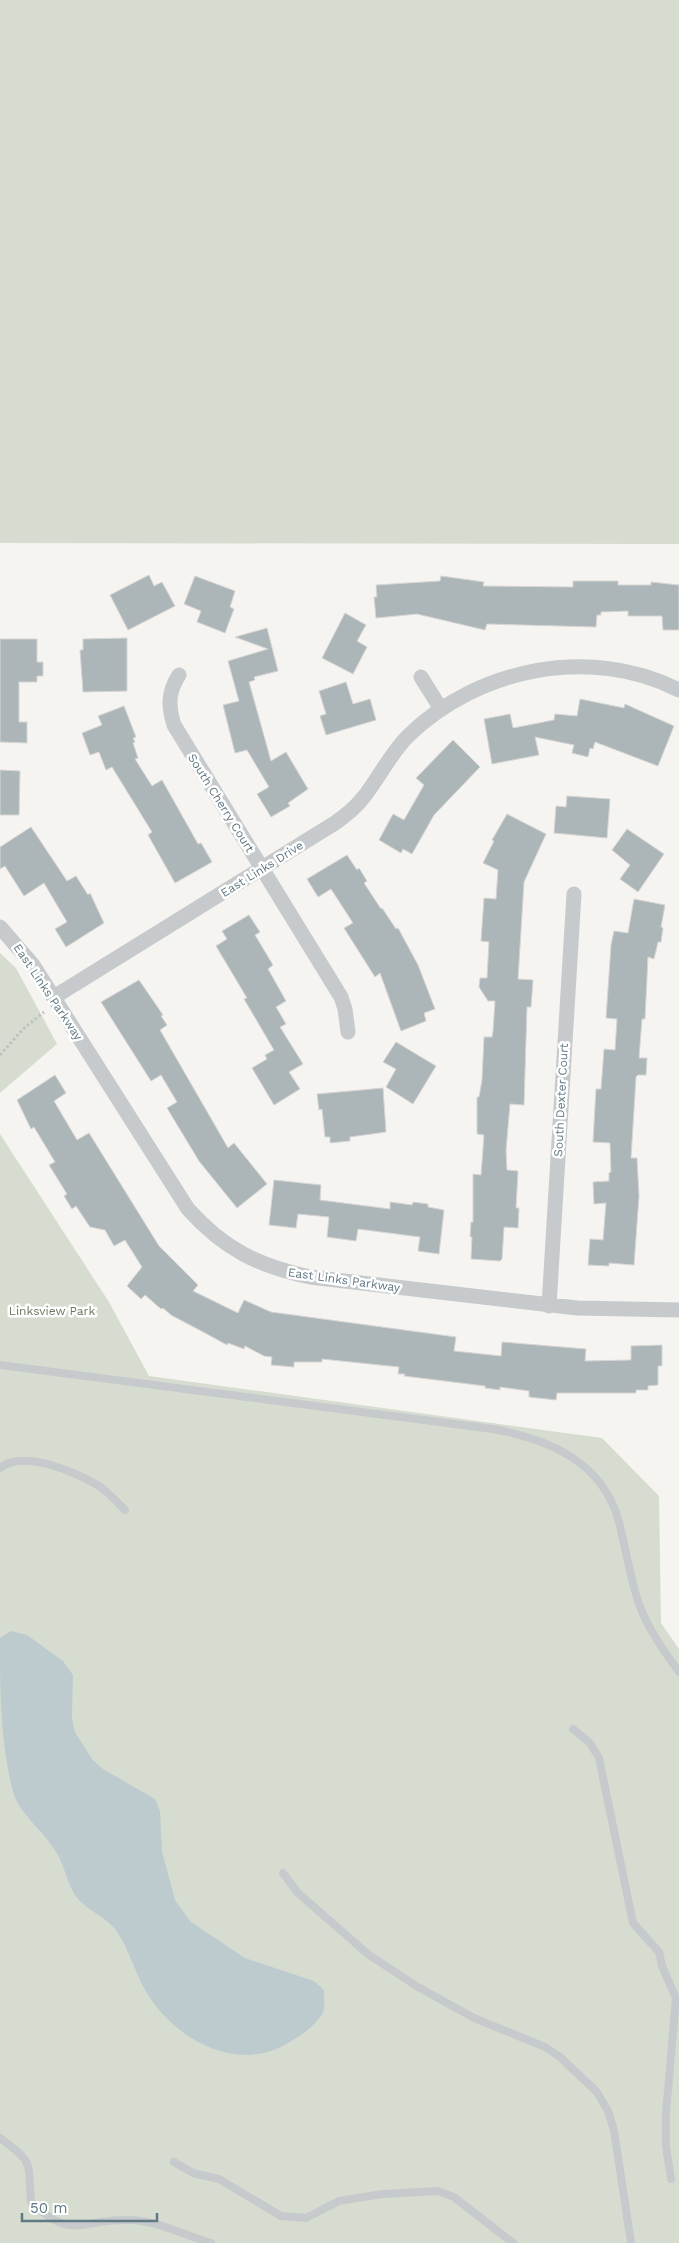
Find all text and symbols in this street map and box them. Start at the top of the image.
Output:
street label: South Cherry Court [185,751,257,855]
street label: East Links Drive [218,838,306,900]
street label: East Links Parkway [11,941,86,1043]
street label: South Dexter Court [551,1043,571,1157]
street label: East Links Parkway [287,1265,402,1295]
park label: Linksview Park [9,1304,95,1318]
scale bar [22,2190,158,2222]
text: 50 m [30,2199,67,2217]

